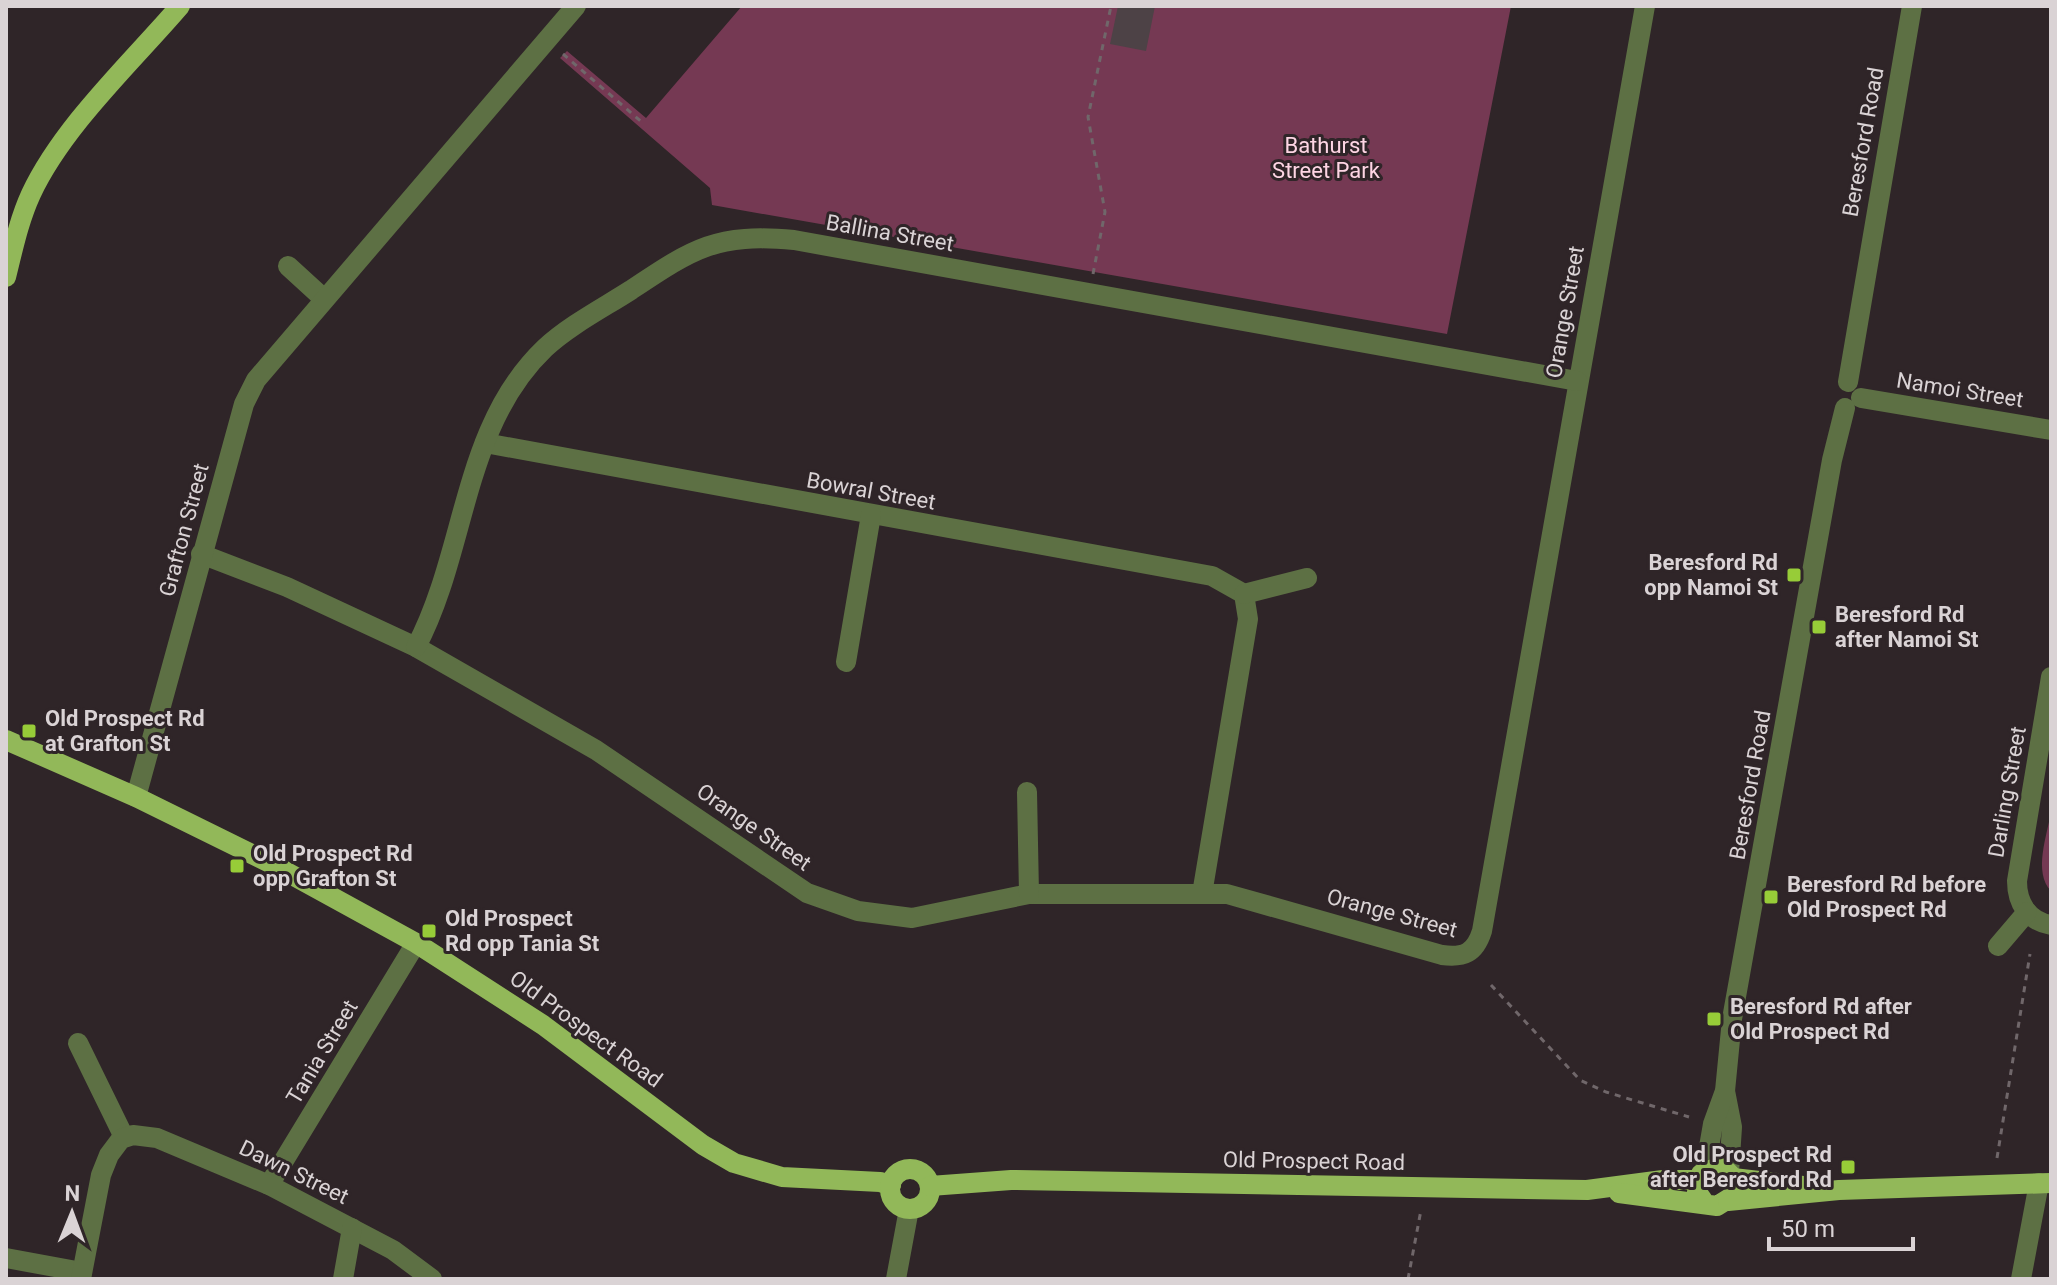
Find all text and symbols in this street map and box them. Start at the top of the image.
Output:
street label: Beresford Road [1838,65,1888,219]
park label: Bathurst Street Park [1272,133,1381,183]
street label: Ballina Street [824,209,956,257]
street label: Orange Street [1541,244,1589,380]
street label: Namoi Street [1895,368,2025,412]
street label: Grafton Street [154,461,214,599]
street label: Bowral Street [805,467,937,515]
place label: Beresford Rd opp Namoi St [1644,550,1779,600]
marker: Beresford Rd opp Namoi St [1785,566,1803,584]
place label: Beresford Rd after Namoi St [1835,602,1979,652]
marker: Beresford Rd after Namoi St [1810,618,1828,636]
place label: Old Prospect Rd at Grafton St [45,706,205,756]
street label: Beresford Road [1725,708,1775,862]
marker: Old Prospect Rd at Grafton St [20,722,38,740]
street label: Darling Street [1983,725,2031,859]
street label: Orange Street [692,778,816,876]
place label: Old Prospect Rd opp Grafton St [253,841,413,891]
marker: Old Prospect Rd opp Grafton St [228,857,246,875]
place label: Beresford Rd before Old Prospect Rd [1787,872,1986,922]
street label: Orange Street [1324,884,1460,942]
marker: Beresford Rd before Old Prospect Rd [1762,888,1780,906]
place label: Old Prospect Rd opp Tania St [445,906,600,956]
marker: Old Prospect Rd opp Tania St [420,922,438,940]
street label: Old Prospect Road [505,965,667,1093]
place label: Beresford Rd after Old Prospect Rd [1730,994,1912,1044]
street label: Tania Street [281,995,363,1109]
marker: Beresford Rd after Old Prospect Rd [1705,1010,1723,1028]
street label: Dawn Street [235,1135,353,1209]
place label: Old Prospect Rd after Beresford Rd [1650,1142,1832,1192]
street label: Old Prospect Road [1223,1147,1405,1175]
marker: Old Prospect Rd after Beresford Rd [1839,1158,1857,1176]
north arrow [32,1173,112,1253]
text: N [64,1181,80,1206]
scale bar [1769,1201,1913,1251]
text: 50 m [1781,1215,1835,1243]

